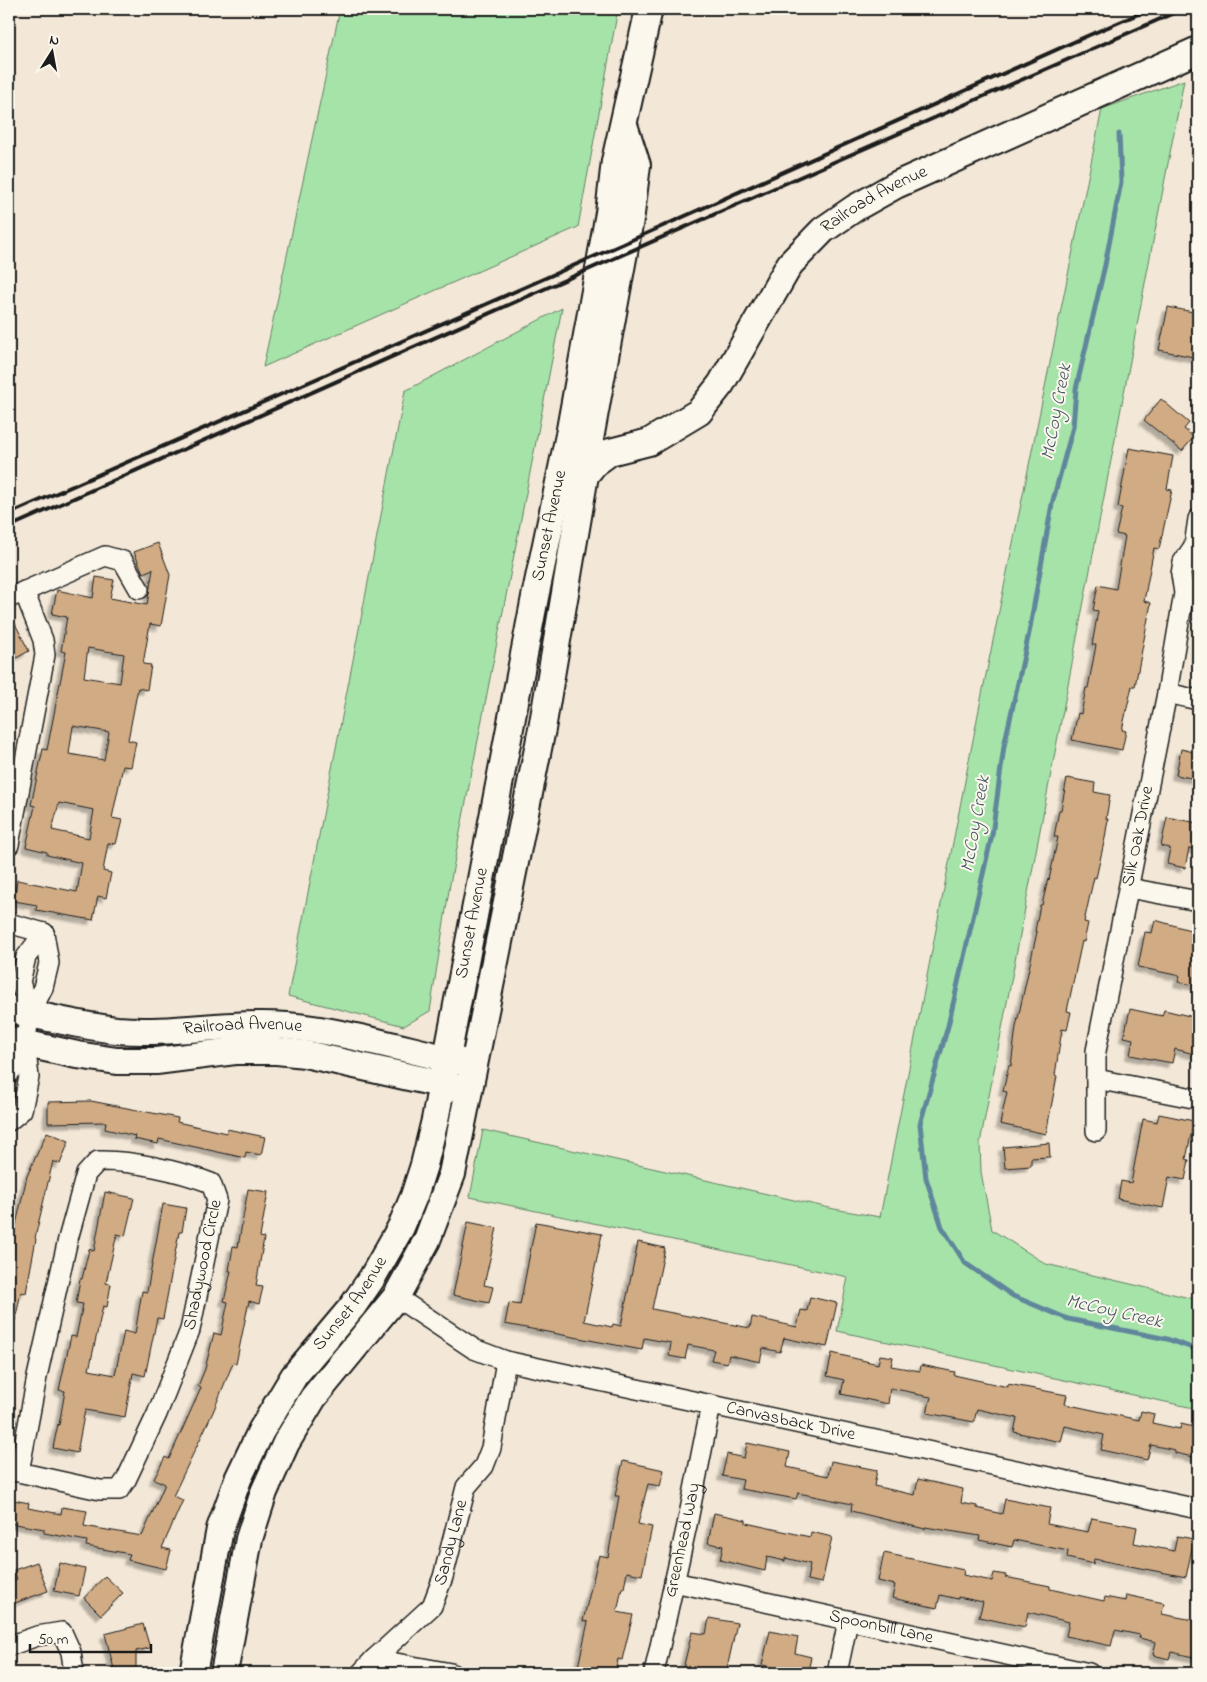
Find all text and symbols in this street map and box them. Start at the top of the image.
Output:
north arrow [28,28,78,78]
text: N [48,30,61,52]
street label: Railroad Avenue [816,159,933,241]
water label: McCoy Creek [1034,361,1080,462]
street label: Sunset Avenue [526,467,574,583]
water label: McCoy Creek [954,773,998,874]
street label: Silk Oak Drive [1116,783,1161,889]
street label: Sunset Avenue [449,865,496,981]
street label: Railroad Avenue [182,1012,305,1042]
street label: Shadywood Circle [177,1196,230,1333]
street label: Sunset Avenue [307,1251,395,1357]
water label: McCoy Creek [1064,1288,1165,1336]
street label: Canvasback Drive [724,1395,859,1449]
street label: Greenhead Way [658,1481,708,1600]
street label: Sandy Lane [428,1496,475,1590]
street label: Spoonbill Lane [827,1603,936,1652]
scale bar [30,1622,151,1654]
text: 50 m [38,1629,69,1651]

